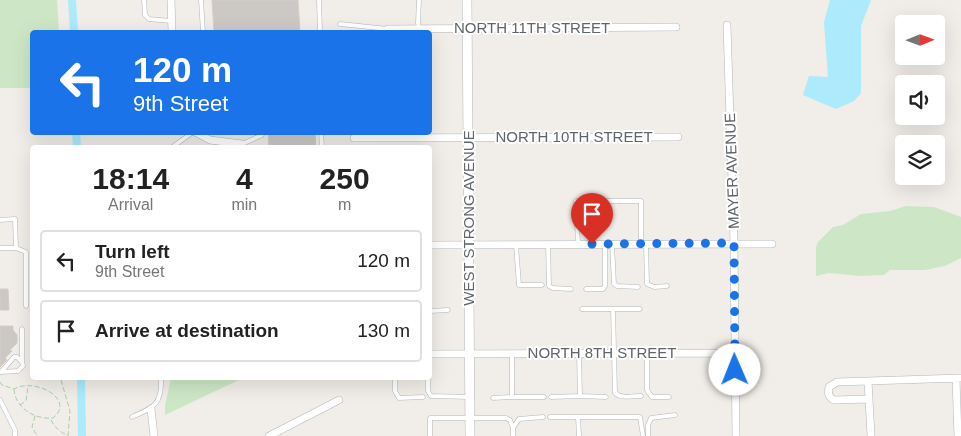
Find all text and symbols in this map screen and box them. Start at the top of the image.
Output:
north arrow [895,15,945,65]
map controls [895,15,945,185]
street label: NORTH 11TH STREET [454,19,610,36]
icon: left [50,50,115,115]
text: 120 m [133,50,232,89]
button: sound [895,75,945,125]
text: 9th Street [133,91,228,116]
street label: MAYER AVENUE [721,113,742,229]
street label: NORTH 10TH STREET [495,128,653,145]
street label: WEST STRONG AVENUE [460,130,477,306]
button: layers [895,135,945,185]
text: 18:14 [92,162,169,195]
text: 4 [236,162,253,195]
text: 250 [320,162,370,195]
pin [571,193,613,244]
text: Arrival [108,196,153,213]
text: min [231,196,257,213]
text: m [338,196,351,213]
icon: arrive [578,200,606,228]
text: Turn left [95,241,170,262]
icon: left [52,247,80,275]
text: 120 m [357,250,410,271]
text: 9th Street [95,263,164,280]
icon: arrive [52,317,80,345]
text: Arrive at destination [95,320,279,341]
text: 130 m [357,320,410,341]
position arrow [708,343,760,395]
street label: NORTH 8TH STREET [528,344,676,361]

